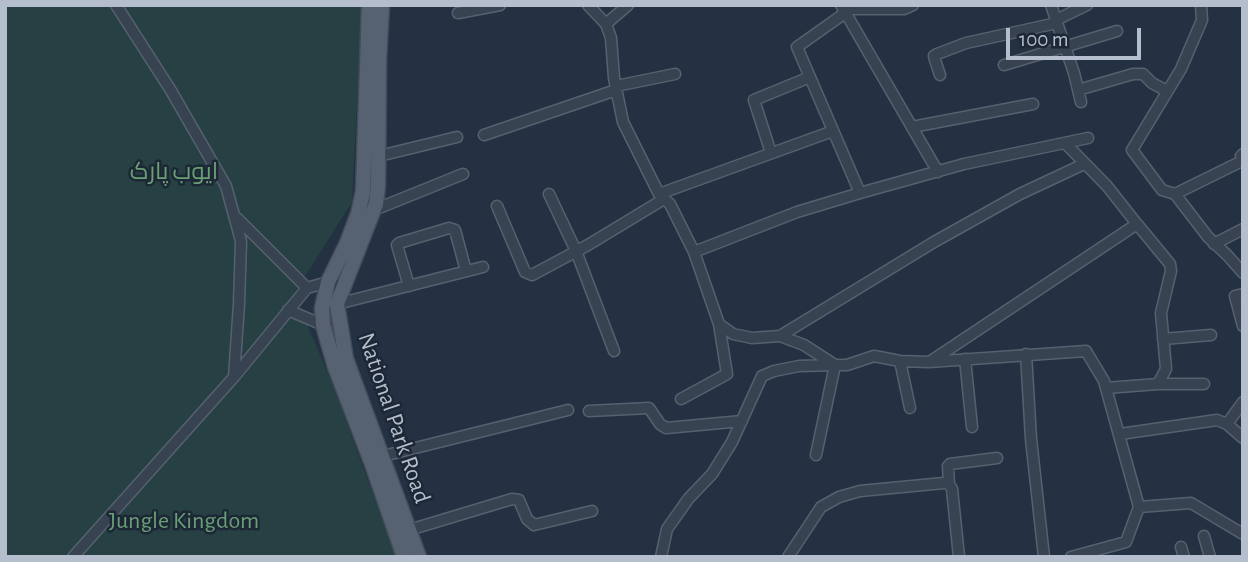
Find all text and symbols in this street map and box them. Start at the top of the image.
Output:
scale bar [1010,14,1145,58]
text: 100 m [1019,29,1069,50]
park label: ایوب پارک [130,158,218,186]
street label: National Park Road [351,329,437,507]
park label: Jungle Kingdom [109,507,259,535]

